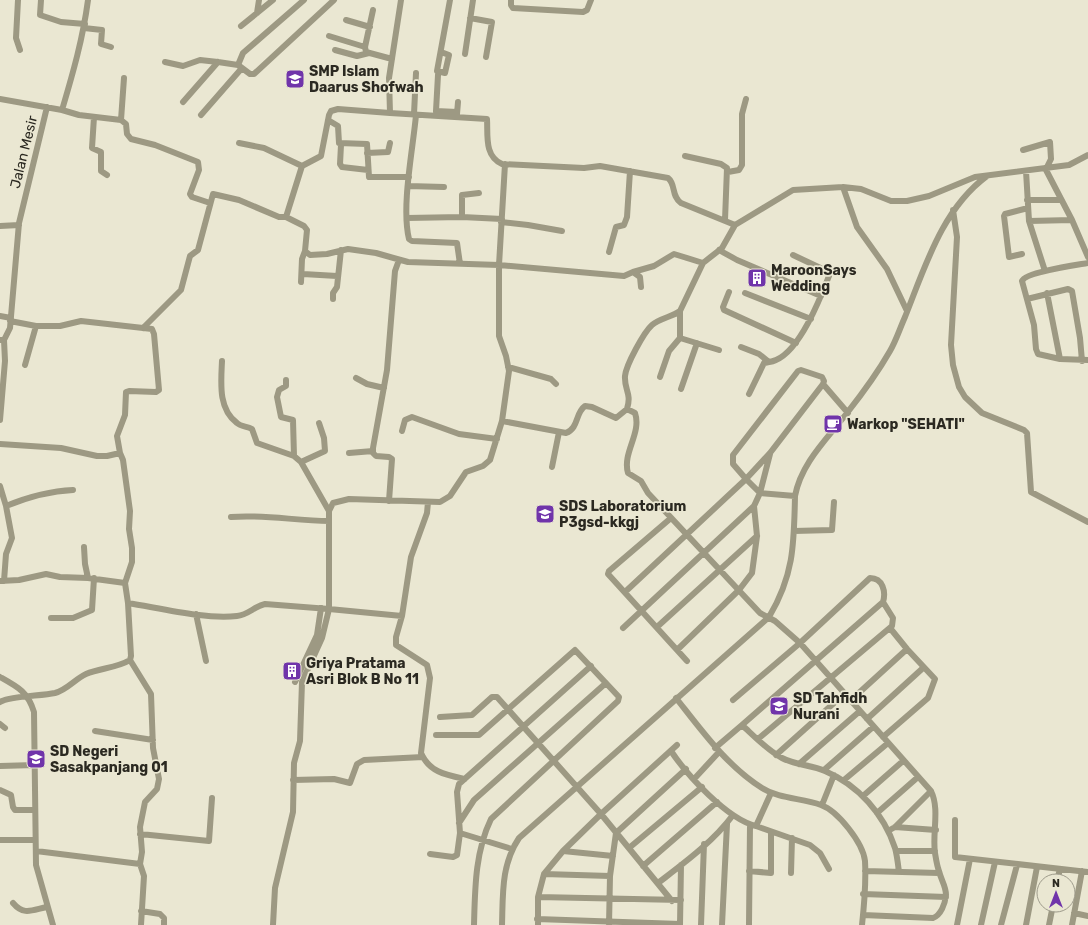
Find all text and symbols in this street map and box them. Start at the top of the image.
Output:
place label: SMP Islam Daarus Shofwah [309,63,424,96]
school or university icon: SMP Islam Daarus Shofwah [284,68,306,90]
street label: Jalan Mesir [7,113,41,190]
place label: MaroonSays Wedding [771,262,857,295]
building icon: MaroonSays Wedding [746,267,768,289]
cafe icon: Warkop "SEHATI" [822,413,844,435]
place label: Warkop "SEHATI" [847,416,965,433]
place label: SDS Laboratorium P3gsd-kkgj [559,498,686,531]
school or university icon: SDS Laboratorium P3gsd-kkgj [534,503,556,525]
place label: Griya Pratama Asri Blok B No 11 [306,655,419,688]
building icon: Griya Pratama Asri Blok B No 11 [281,660,303,682]
place label: SD Tahfidh Nurani [793,690,867,723]
school or university icon: SD Tahfidh Nurani [768,695,790,717]
place label: SD Negeri Sasakpanjang 01 [50,743,168,776]
school or university icon: SD Negeri Sasakpanjang 01 [25,748,47,770]
north arrow [1036,873,1076,913]
text: N [1052,877,1060,890]

